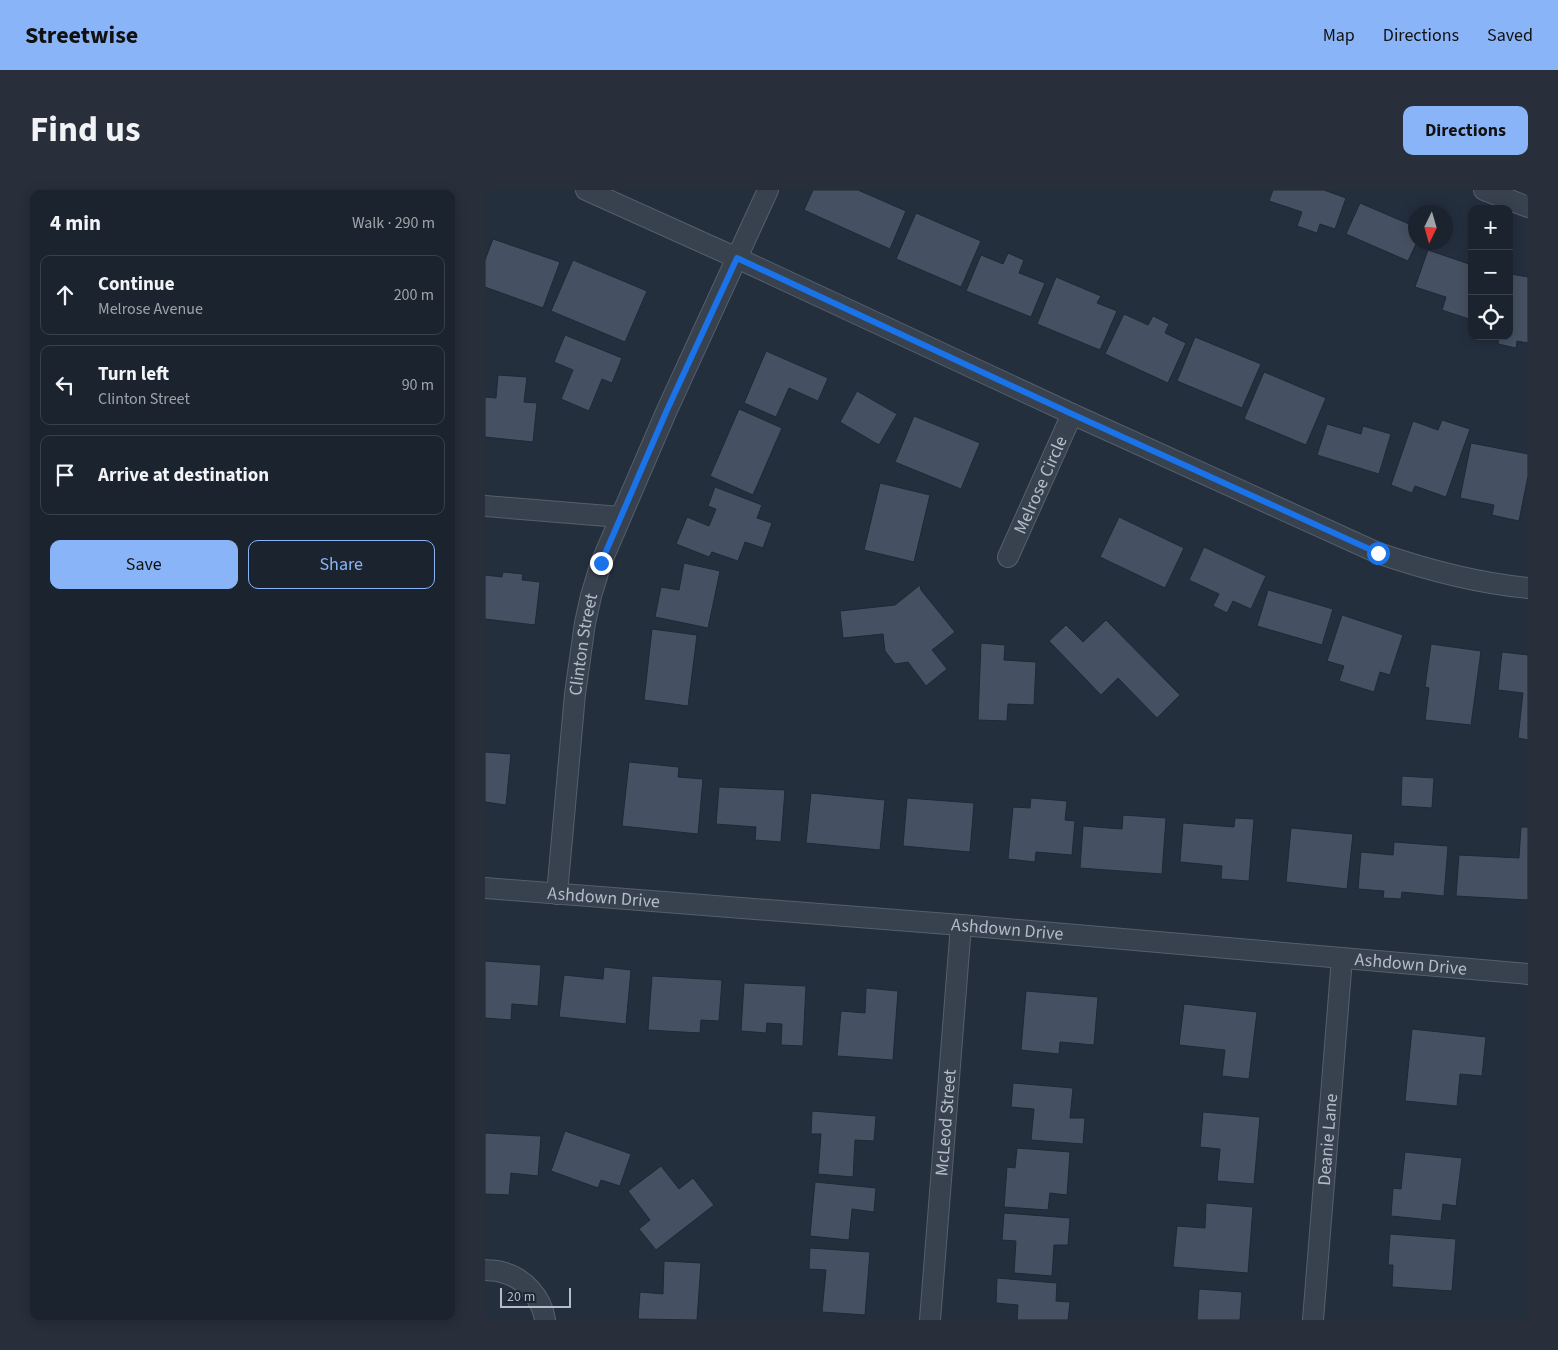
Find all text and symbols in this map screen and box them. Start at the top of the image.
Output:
text: Streetwise [25,18,138,53]
text: Map [1323,23,1355,48]
text: Directions [1383,23,1459,48]
text: Saved [1487,23,1533,48]
text: Find us [30,105,140,155]
button: Directions [1403,106,1528,155]
north arrow [1408,205,1453,250]
map controls [1468,205,1513,340]
button: + [1468,205,1513,250]
text: 4 min [50,208,101,238]
text: Walk · 290 m [352,212,435,234]
button: − [1468,250,1513,295]
text: Continue [98,271,175,298]
icon: ahead [51,281,79,309]
text: 200 m [394,284,434,306]
button: locate [1468,295,1513,340]
text: Melrose Avenue [98,298,203,320]
text: Turn left [98,361,169,388]
icon: left [51,371,79,399]
text: 90 m [402,374,434,396]
text: Clinton Street [98,388,190,410]
street label: Melrose Circle [1008,432,1074,538]
icon: arrive [51,461,79,489]
text: Arrive at destination [98,462,269,489]
button: Save [50,540,238,589]
button: Share [248,540,435,589]
route start [1367,542,1390,565]
route end [590,552,613,575]
street label: Clinton Street [563,591,604,697]
street label: Ashdown Drive [546,881,661,915]
street label: Ashdown Drive [950,912,1065,947]
street label: Ashdown Drive [1354,947,1468,982]
street label: McLeod Street [929,1068,963,1177]
street label: Deanie Lane [1312,1093,1344,1187]
scale bar [500,1285,571,1308]
text: 20 m [507,1287,535,1307]

